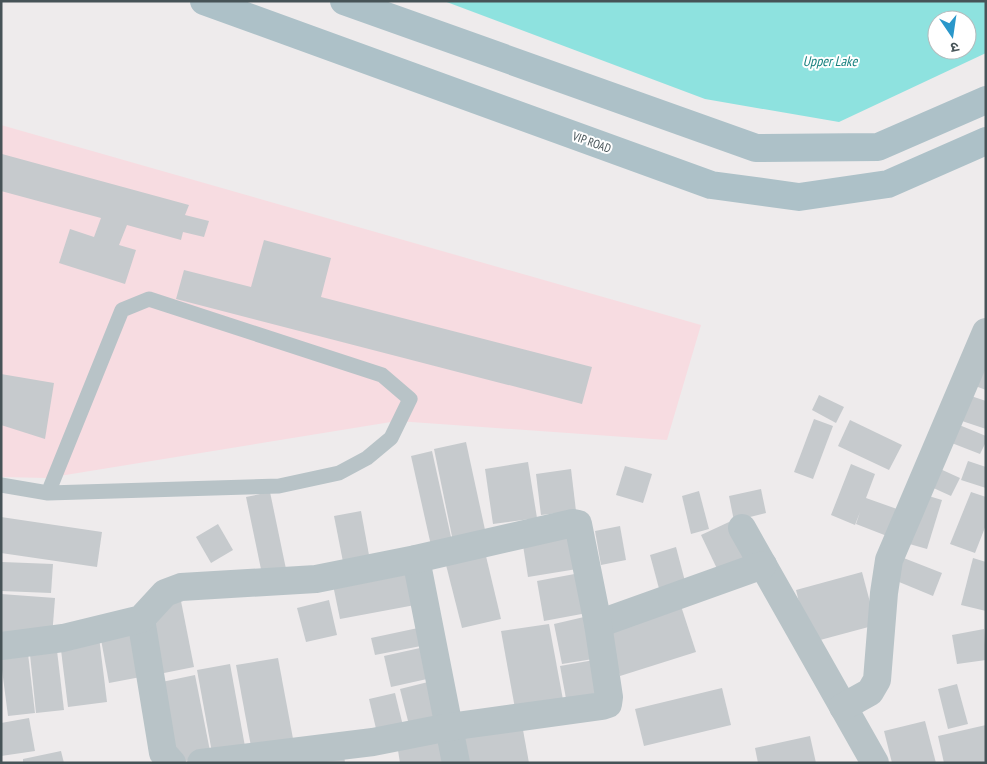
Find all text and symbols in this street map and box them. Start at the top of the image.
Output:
north arrow [927,10,977,60]
text: उ [948,38,961,58]
water label: Upper Lake [803,52,858,70]
street label: VIP ROAD [570,128,613,156]

